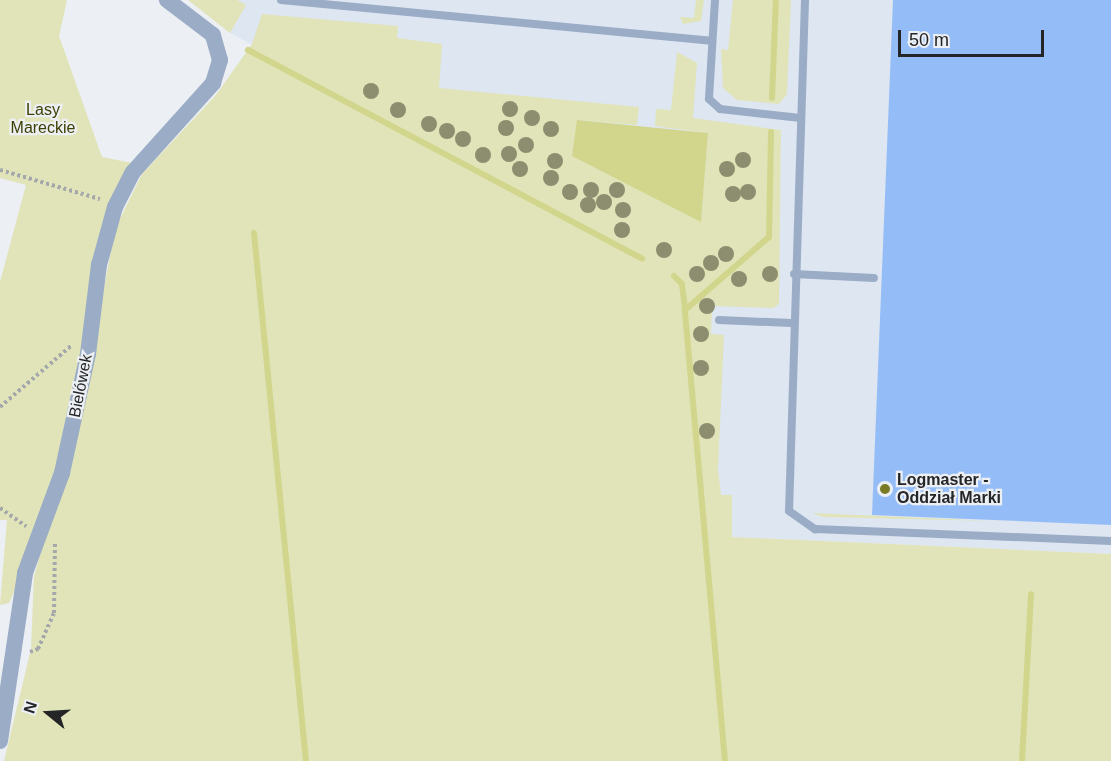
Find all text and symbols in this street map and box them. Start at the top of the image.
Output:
scale bar [901,18,1046,56]
text: 50 m [909,30,949,50]
park label: Lasy Mareckie [11,100,75,138]
street label: Bielówek [65,353,97,419]
place label: Logmaster - Oddział Marki [897,470,1001,508]
marker: Logmaster - Oddział Marki [878,482,892,496]
north arrow [18,683,78,743]
text: N [21,699,40,715]

